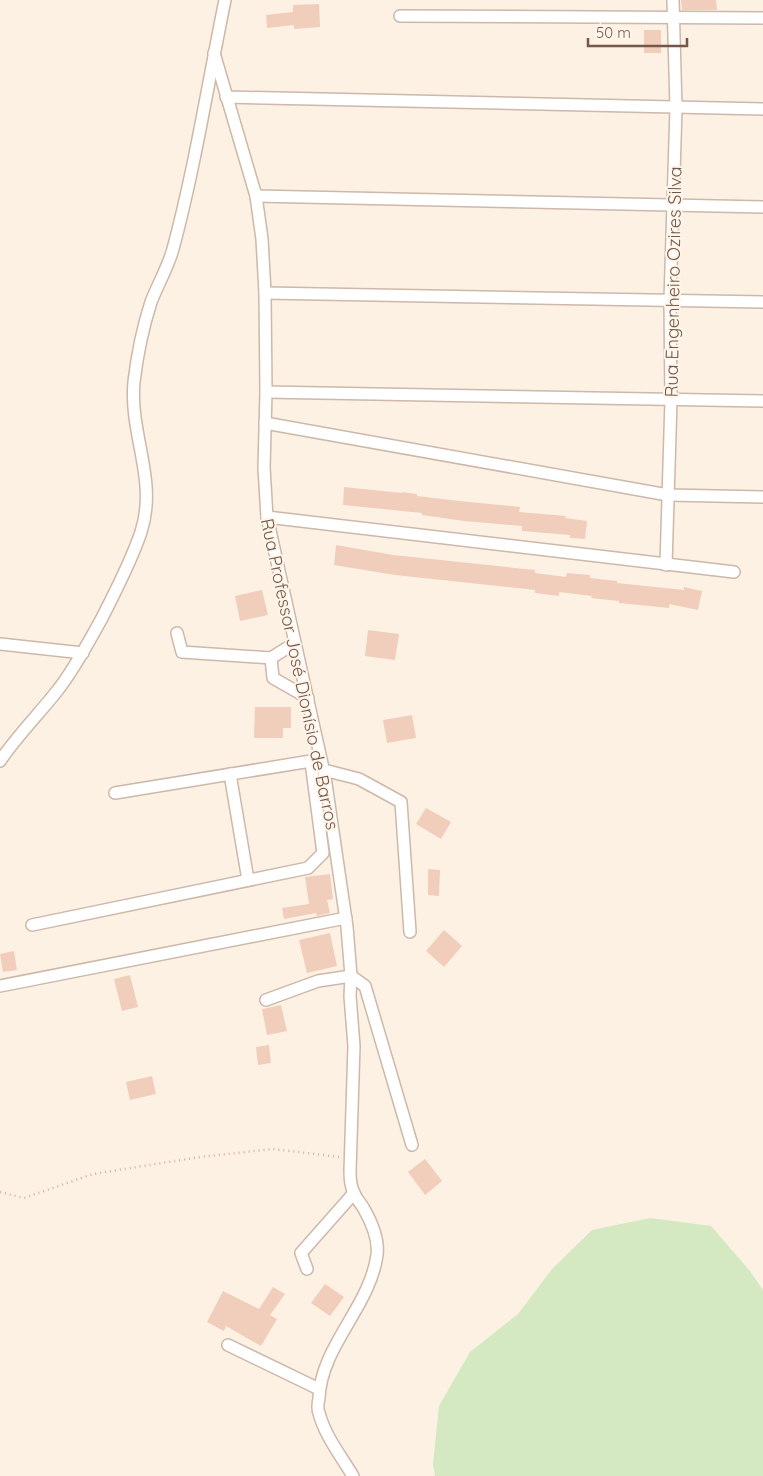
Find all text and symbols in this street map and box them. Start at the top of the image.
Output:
scale bar [588,15,687,47]
text: 50 m [596,23,631,42]
street label: Rua Engenheiro Ozires Silva [659,166,687,398]
street label: Rua Professor José Dionísio de Barros [256,516,344,832]

